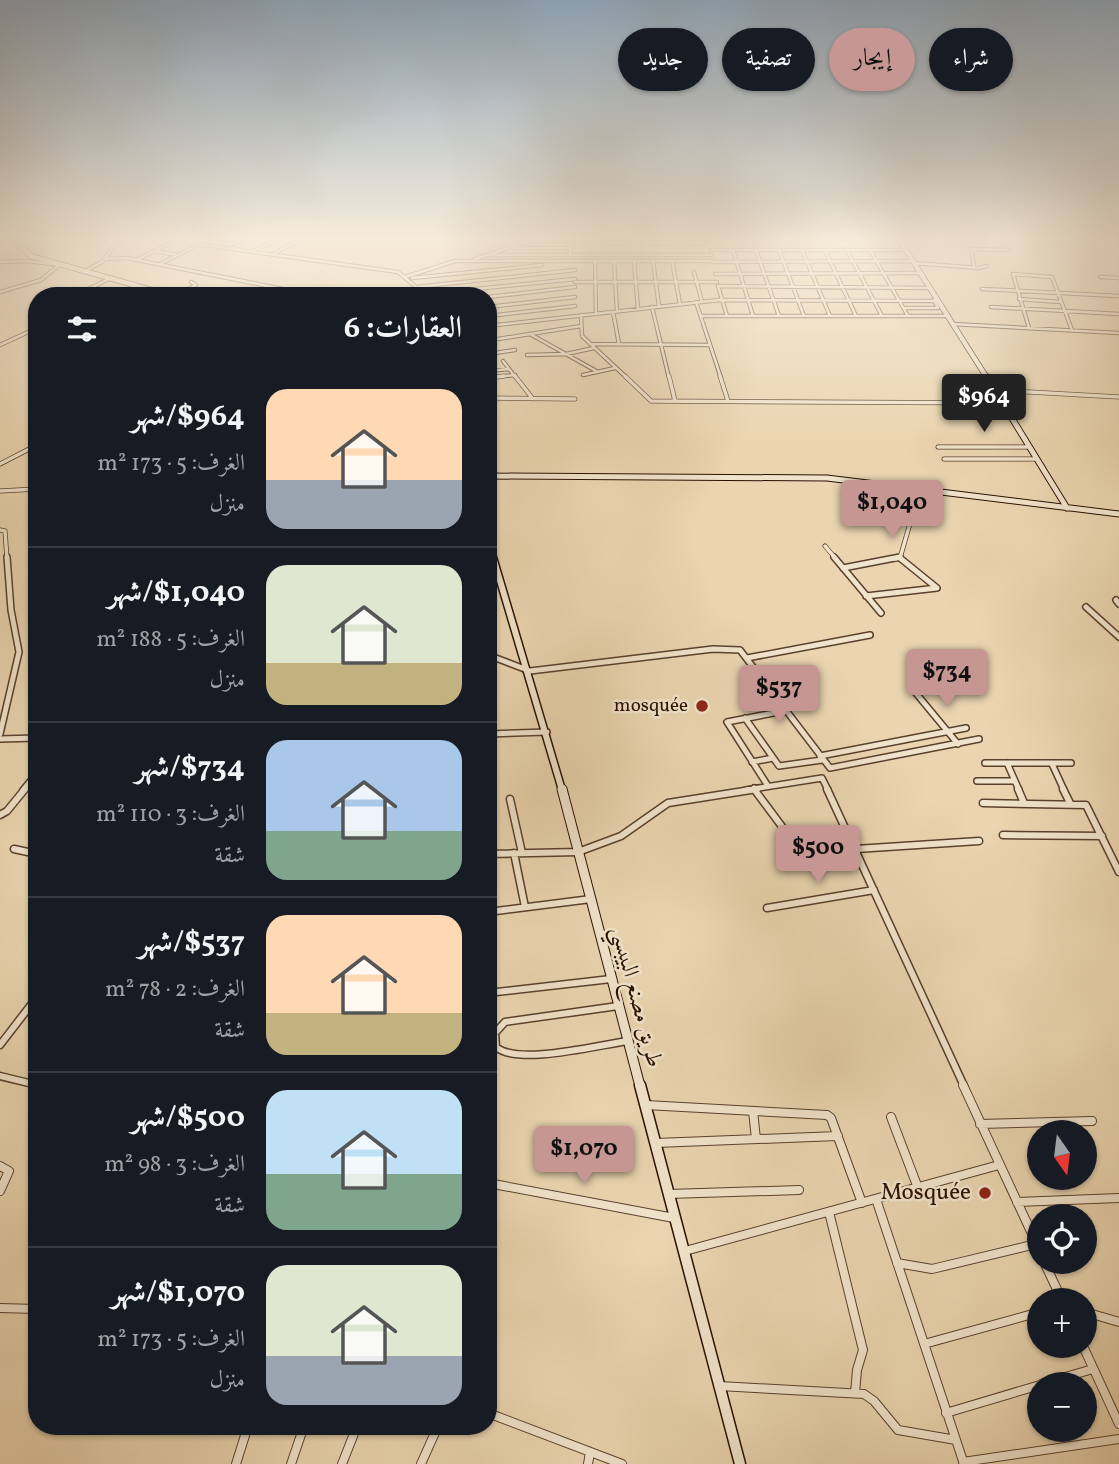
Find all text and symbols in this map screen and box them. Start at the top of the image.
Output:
chip: جديد [618,28,708,91]
chip: تصفية [722,28,815,91]
chip: إيجار [829,28,915,91]
chip: شراء [929,28,1013,91]
text: العقارات: 6 [344,308,462,350]
icon: filters [63,310,101,348]
pin: $964 [943,374,1025,434]
text: $964 [958,381,1010,413]
text: $964/شهر [131,396,245,438]
icon: home [322,417,406,501]
text: الغرف: 5 · 173 m² [98,448,245,480]
pin: $1,040 [835,480,949,540]
text: $1,040 [857,487,927,519]
text: منزل [210,489,245,521]
text: $1,040/شهر [108,572,245,614]
icon: home [322,593,406,677]
text: الغرف: 5 · 188 m² [96,624,245,656]
pin: $734 [906,650,988,709]
text: $734 [922,656,972,688]
text: منزل [210,665,245,697]
pin: $537 [738,666,820,725]
text: $537 [756,672,802,704]
place label: mosquée [614,693,688,719]
marker: mosquée [694,698,710,714]
text: $734/شهر [135,747,245,789]
icon: home [322,768,406,852]
text: الغرف: 3 · 110 m² [96,799,245,831]
pin: $500 [777,826,859,885]
text: $500 [792,832,844,864]
text: شقة [215,840,245,872]
text: $537/شهر [138,922,245,964]
street label: طريق مصنع البيبسي [598,923,670,1072]
icon: home [322,943,406,1027]
text: الغرف: 2 · 78 m² [105,974,245,1006]
text: شقة [215,1015,245,1047]
text: $500/شهر [131,1097,245,1139]
icon: home [322,1118,406,1202]
north arrow [1027,1120,1097,1190]
map controls [1027,1120,1097,1442]
pin: $1,070 [527,1126,641,1186]
text: $1,070 [550,1133,618,1165]
text: الغرف: 3 · 98 m² [104,1149,245,1181]
place label: Mosquée [881,1177,971,1209]
marker: Mosquée [977,1185,993,1201]
text: شقة [215,1190,245,1222]
button: locate [1027,1204,1097,1274]
text: $1,070/شهر [111,1272,245,1314]
button: + [1027,1288,1097,1358]
icon: home [322,1293,406,1377]
text: الغرف: 5 · 173 m² [98,1324,245,1356]
text: منزل [210,1365,245,1397]
button: − [1027,1372,1097,1442]

